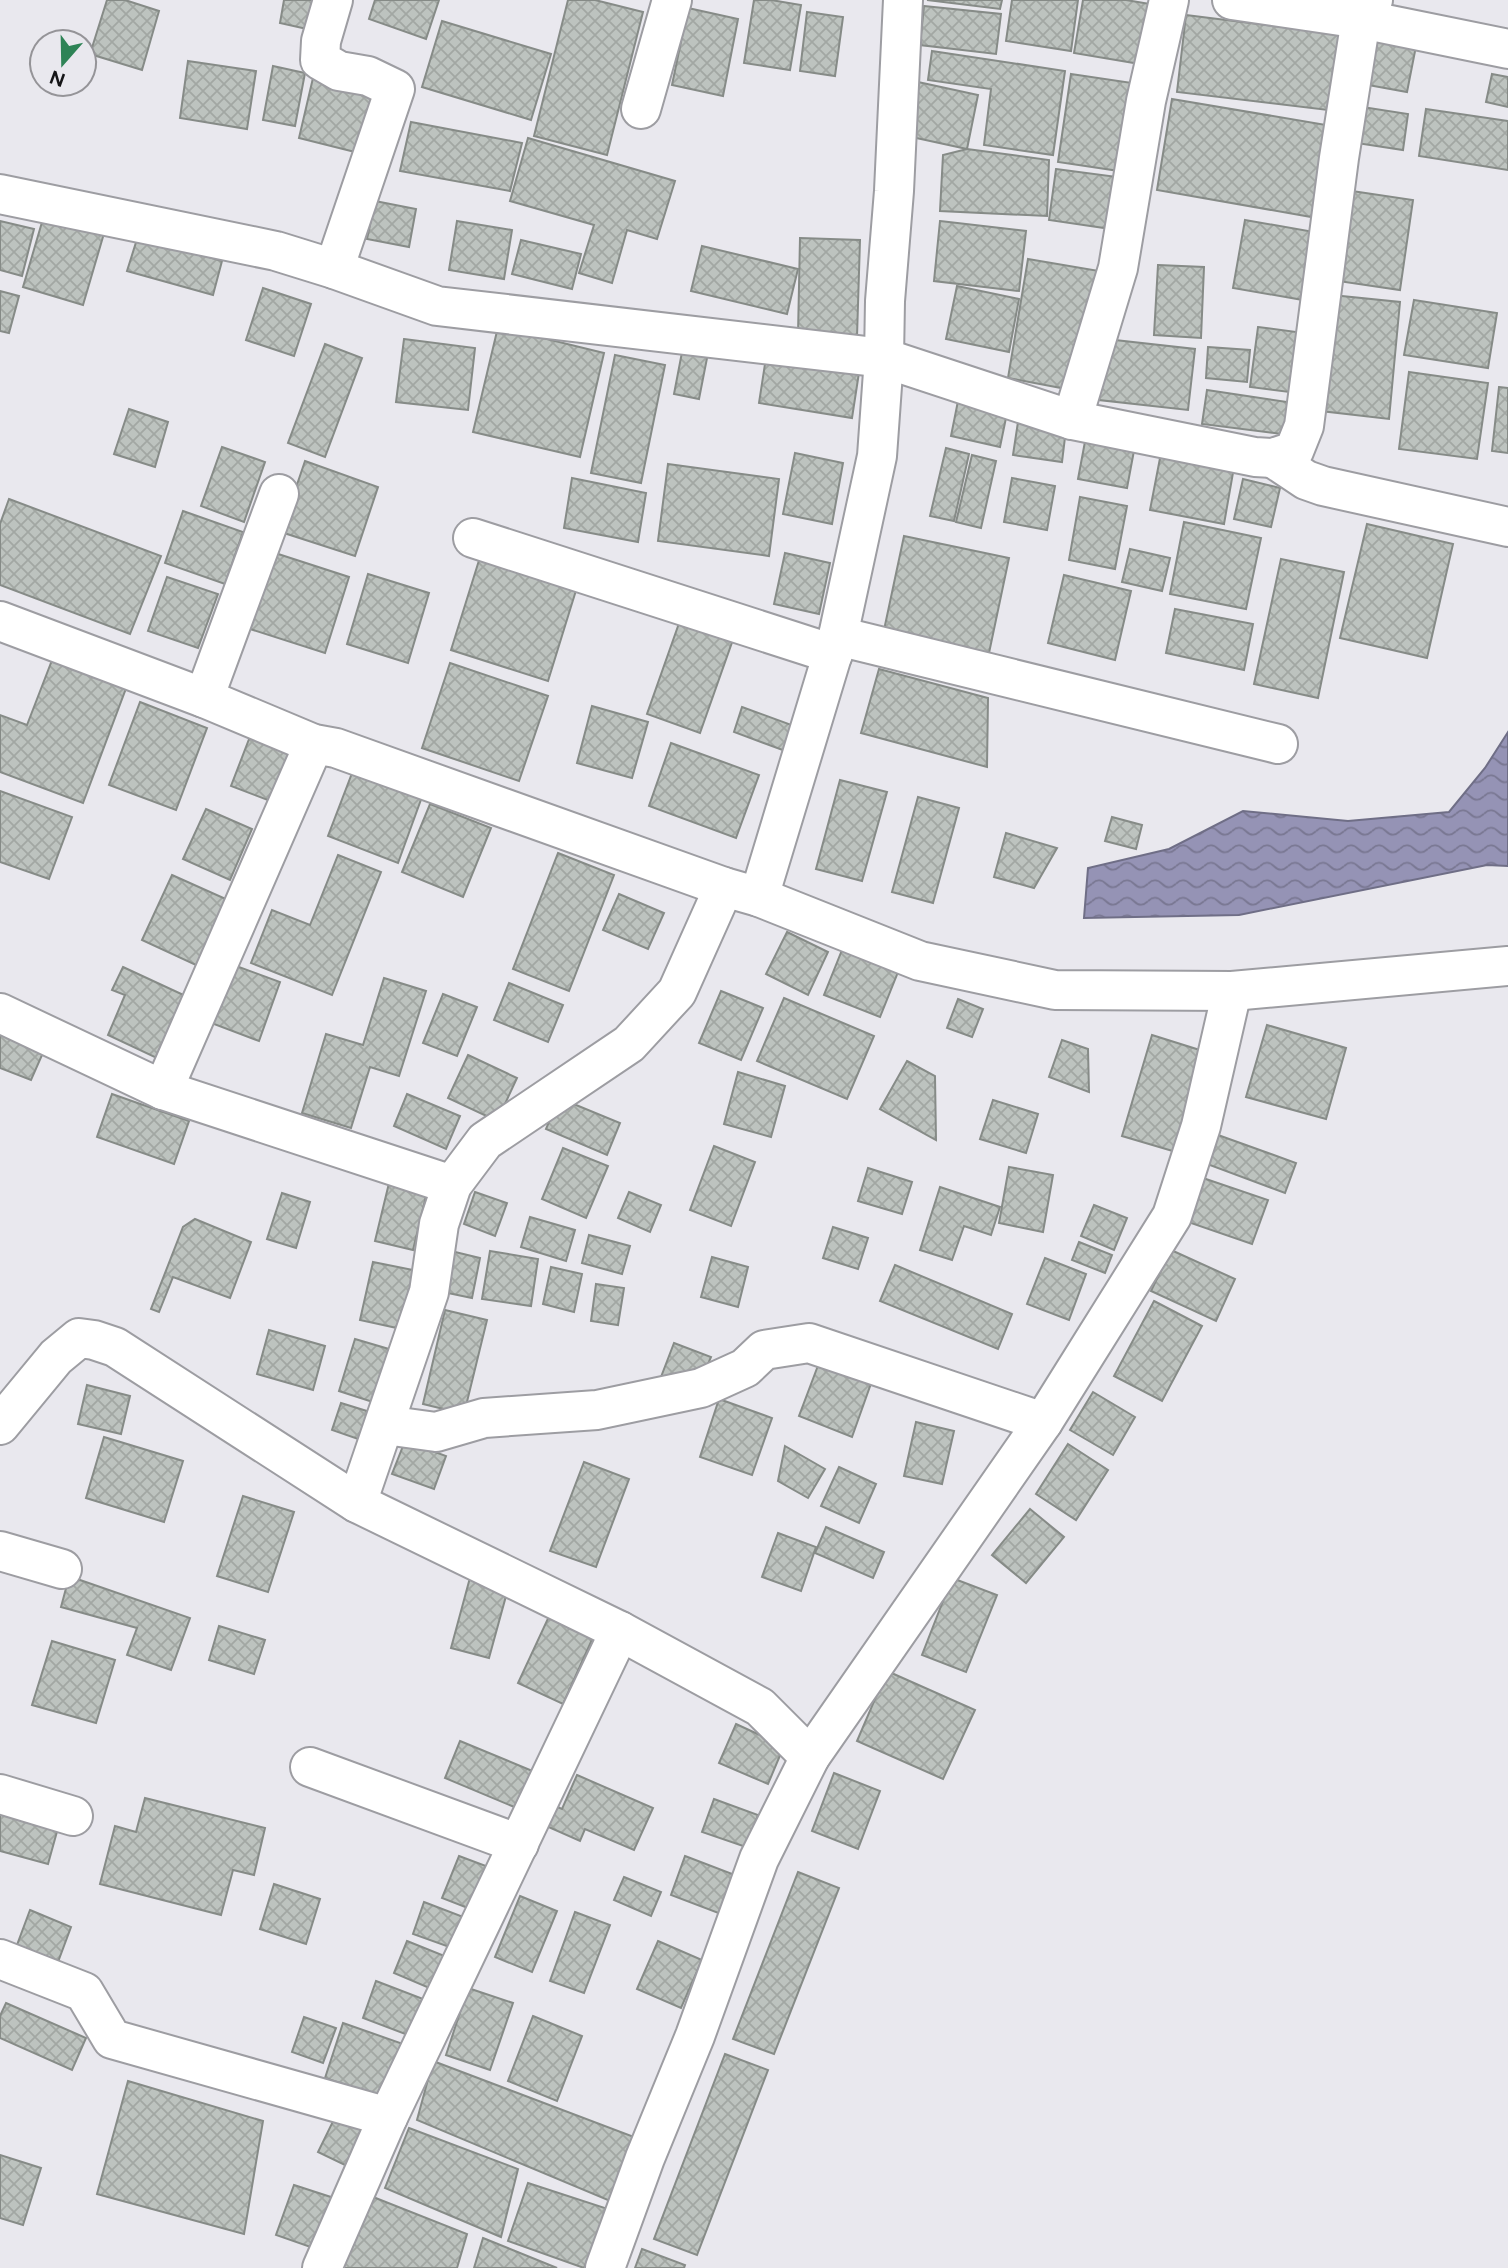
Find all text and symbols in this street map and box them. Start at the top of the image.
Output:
north arrow [28,28,98,98]
text: N [47,65,68,92]

